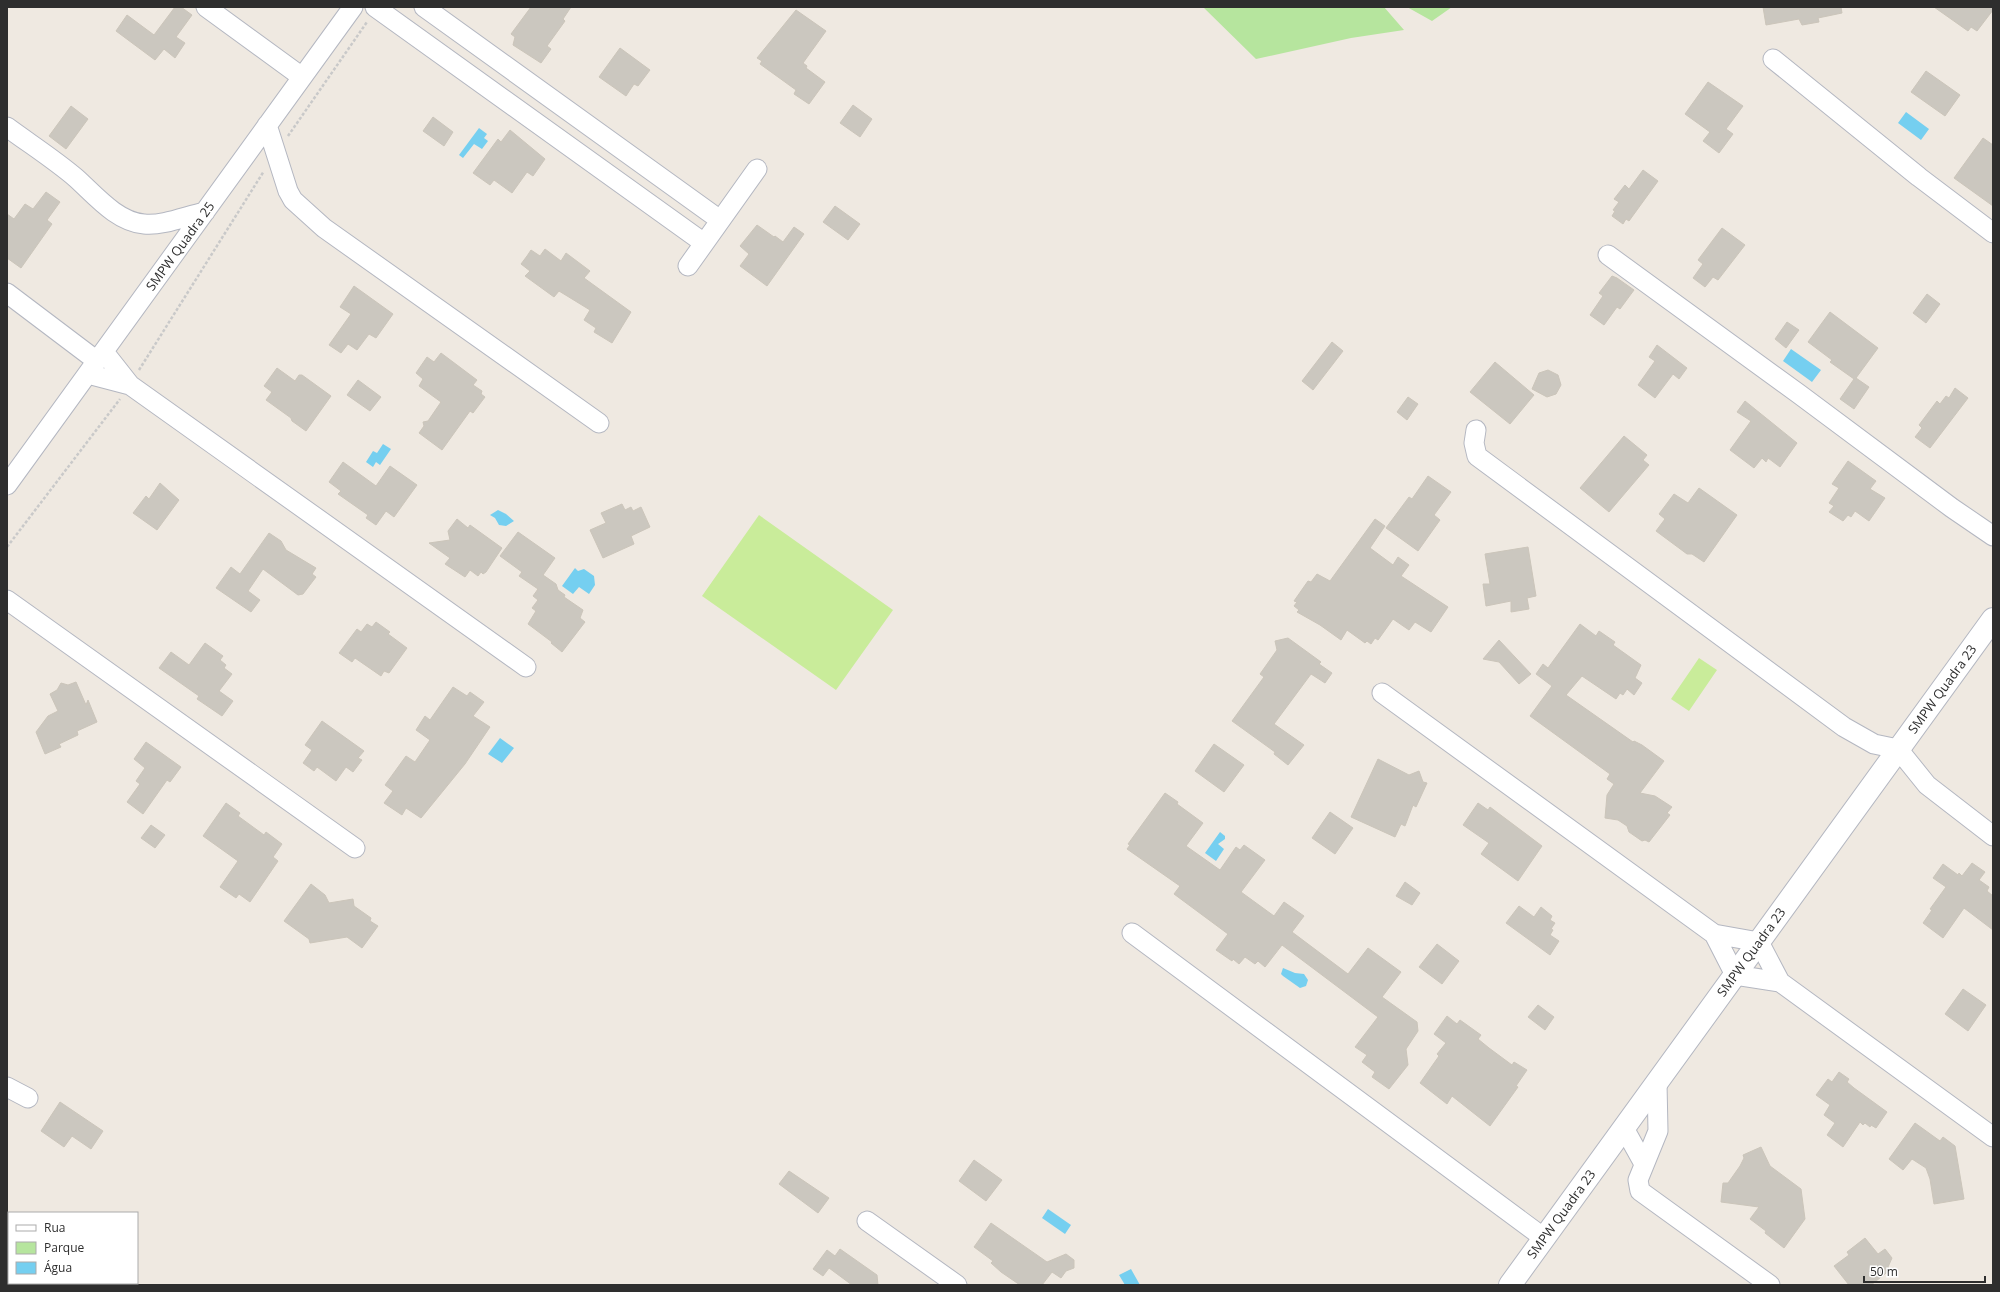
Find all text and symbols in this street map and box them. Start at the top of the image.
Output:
street label: SMPW Quadra 25 [142,198,218,294]
street label: SMPW Quadra 23 [1904,641,1980,737]
street label: SMPW Quadra 23 [1713,904,1789,1000]
street label: SMPW Quadra 23 [1523,1166,1599,1262]
legend [8,1212,138,1284]
text: Rua [44,1219,65,1236]
text: Parque [44,1239,84,1256]
scale bar [1864,1258,1985,1284]
text: Água [44,1259,72,1276]
text: 50 m [1870,1263,1898,1280]

